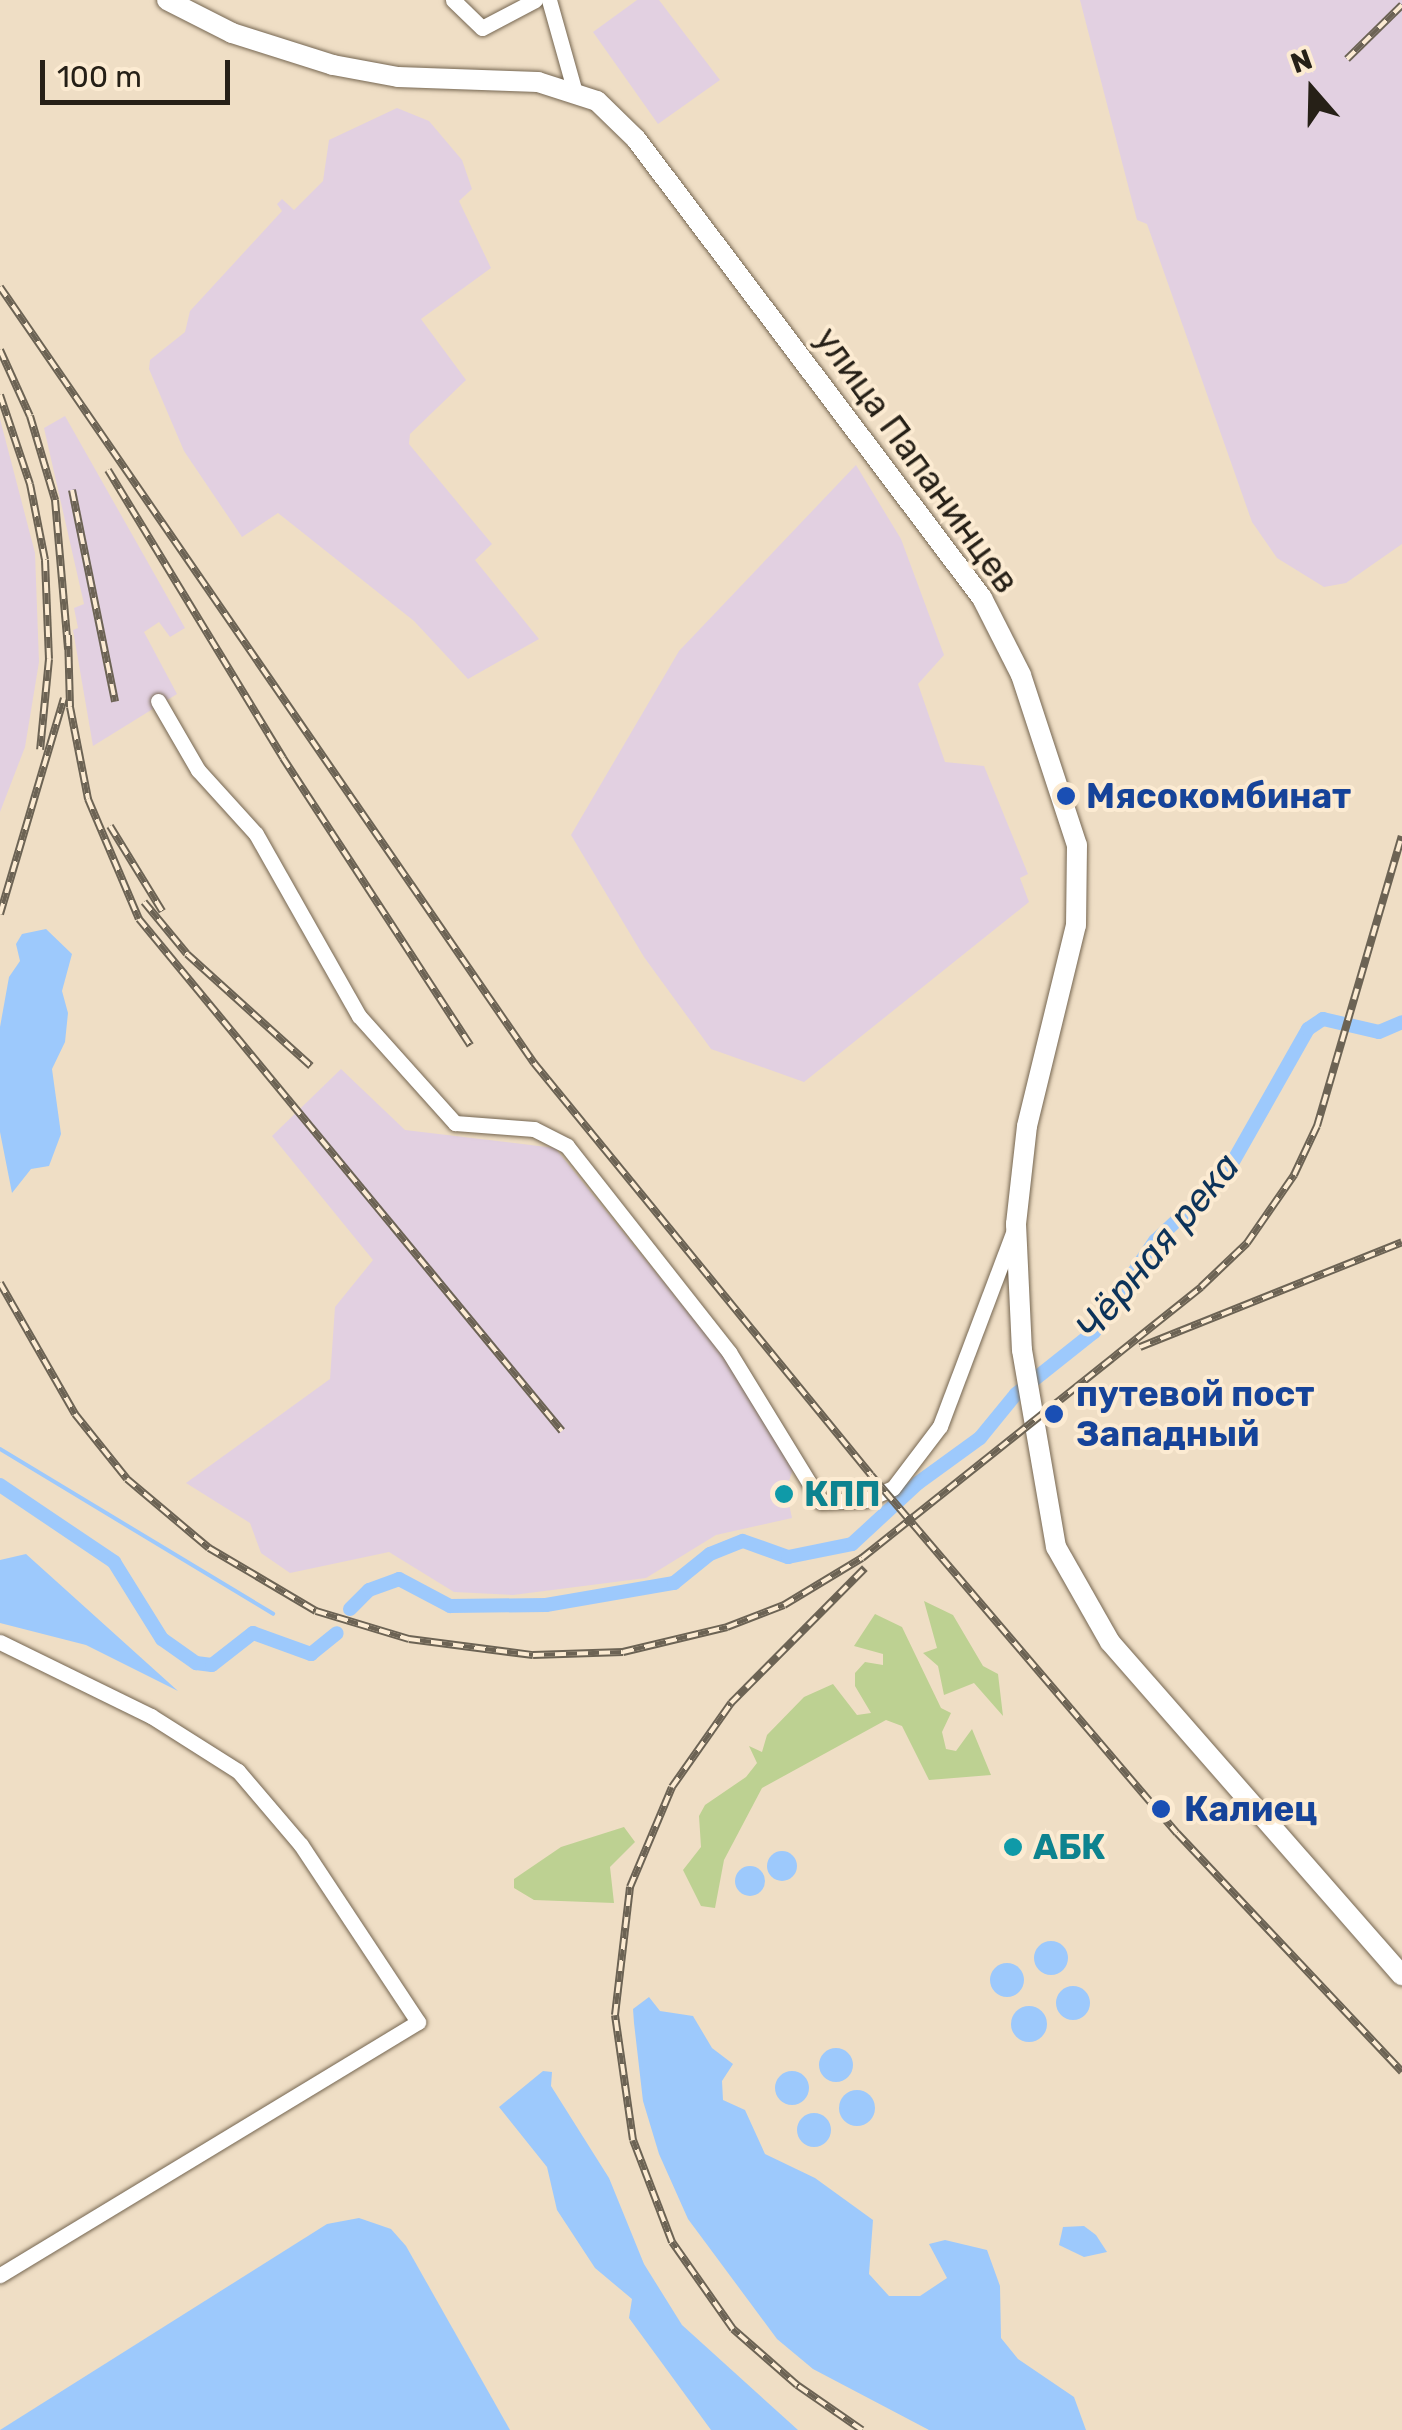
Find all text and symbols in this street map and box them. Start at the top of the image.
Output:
scale bar [45,40,235,102]
north arrow [1262,40,1362,140]
text: N [1286,42,1317,80]
text: 100 m [57,59,142,95]
street label: улица Папанинцев [806,319,1028,601]
place label: Мясокомбинат [1086,775,1351,817]
marker: Мясокомбинат [1055,785,1077,807]
water label: Чёрная река [1066,1144,1250,1350]
place label: путевой пост Западный [1076,1373,1314,1455]
marker: путевой пост Западный [1041,1401,1067,1427]
place label: КПП [804,1473,881,1515]
marker: КПП [773,1483,795,1505]
place label: Калиец [1184,1788,1317,1830]
marker: Калиец [1148,1796,1174,1822]
place label: АБК [1033,1826,1106,1868]
marker: АБК [1002,1836,1024,1858]

